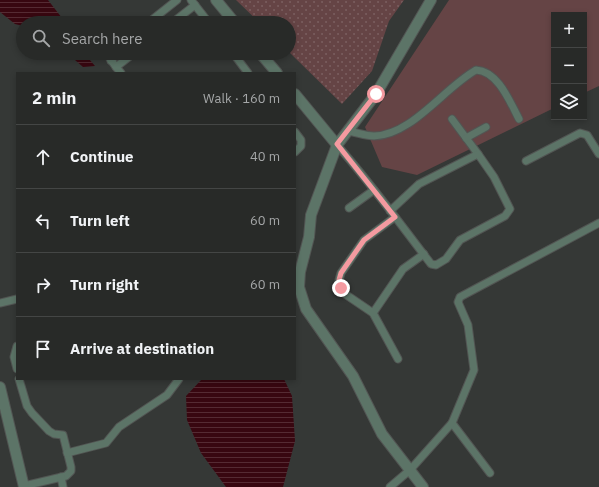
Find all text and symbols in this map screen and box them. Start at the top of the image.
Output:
map controls [551,12,587,120]
button: + [551,12,587,48]
search box [16,16,296,60]
icon: search [30,27,52,49]
text: Search here [62,29,142,48]
button: − [551,48,587,84]
button: layers [551,84,587,120]
route start [367,85,385,103]
text: 2 min [32,87,76,109]
text: Walk · 160 m [203,90,280,107]
icon: ahead [32,146,54,168]
text: Continue [70,147,134,166]
text: 40 m [250,148,280,165]
icon: left [32,210,54,232]
text: Turn left [70,211,130,230]
text: 60 m [250,212,280,229]
icon: right [32,274,54,296]
text: Turn right [70,275,139,294]
text: 60 m [250,276,280,293]
route end [332,279,350,297]
icon: arrive [32,338,54,360]
text: Arrive at destination [70,339,214,358]

